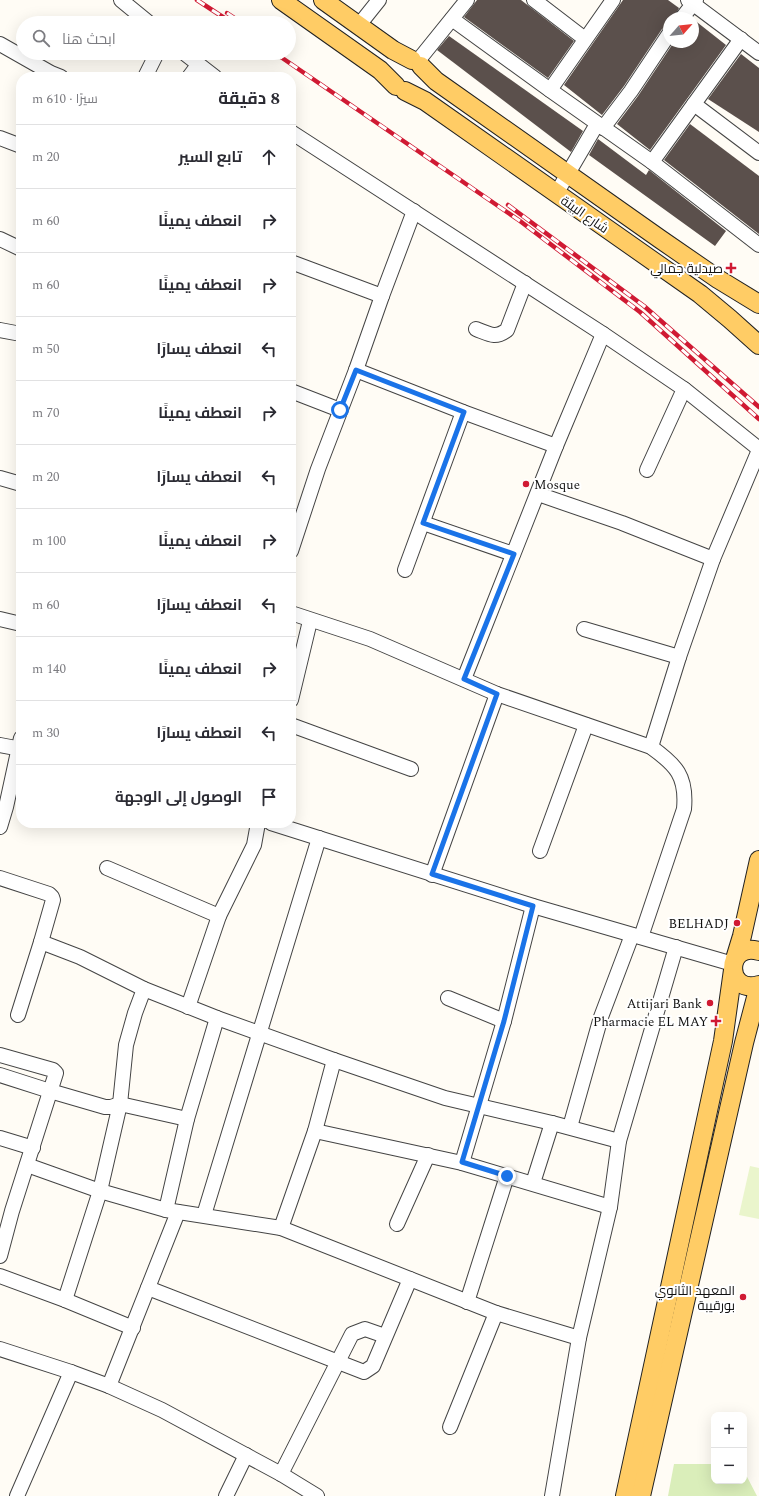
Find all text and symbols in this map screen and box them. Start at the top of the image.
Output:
north arrow [663,12,699,48]
search box [16,16,296,60]
icon: search [30,27,52,49]
text: ابحث هنا [62,28,116,51]
text: 8 دقيقة [218,86,280,112]
text: سيرًا · 610 m [32,89,98,109]
text: تابع السير [179,146,242,169]
icon: ahead [258,146,280,168]
text: 20 m [32,147,59,167]
street label: شارع البيئة [556,191,612,239]
text: انعطف يمينًا [158,210,242,233]
icon: right [258,210,280,232]
text: 60 m [32,211,59,231]
place label: صيدلية جمالي [650,259,723,279]
marker: صيدلية جمالي [726,263,736,273]
text: انعطف يمينًا [158,274,242,297]
icon: right [258,274,280,296]
text: 60 m [32,275,59,295]
text: انعطف يسارًا [156,338,242,361]
icon: left [258,338,280,360]
text: 50 m [32,339,59,359]
route start [331,401,349,419]
text: انعطف يمينًا [158,402,242,425]
icon: right [258,402,280,424]
text: 70 m [32,403,59,423]
text: انعطف يسارًا [156,466,242,489]
icon: left [258,466,280,488]
text: 20 m [32,467,59,487]
place label: Mosque [534,475,580,495]
marker: Mosque [521,479,531,489]
text: انعطف يمينًا [158,530,242,553]
icon: right [258,530,280,552]
text: 100 m [32,531,66,551]
text: انعطف يسارًا [156,594,242,617]
icon: left [258,594,280,616]
text: 60 m [32,595,59,615]
text: انعطف يمينًا [158,658,242,681]
icon: right [258,658,280,680]
text: 140 m [32,659,66,679]
text: انعطف يسارًا [156,722,242,745]
icon: left [258,722,280,744]
text: 30 m [32,723,59,743]
text: الوصول إلى الوجهة [115,786,242,809]
icon: arrive [258,786,280,808]
place label: BELHADJ [668,914,729,934]
marker: BELHADJ [732,918,742,928]
place label: Attijari Bank [627,994,702,1014]
marker: Attijari Bank [705,998,715,1008]
place label: Pharmacie EL MAY [593,1012,708,1032]
marker: Pharmacie EL MAY [711,1016,721,1026]
route end [498,1167,516,1185]
place label: المعهد الثانوي بورقيبة [655,1281,735,1316]
marker: المعهد الثانوي بورقيبة [738,1292,748,1302]
map controls [711,1412,747,1484]
button: + [711,1412,747,1448]
button: − [711,1448,747,1484]

